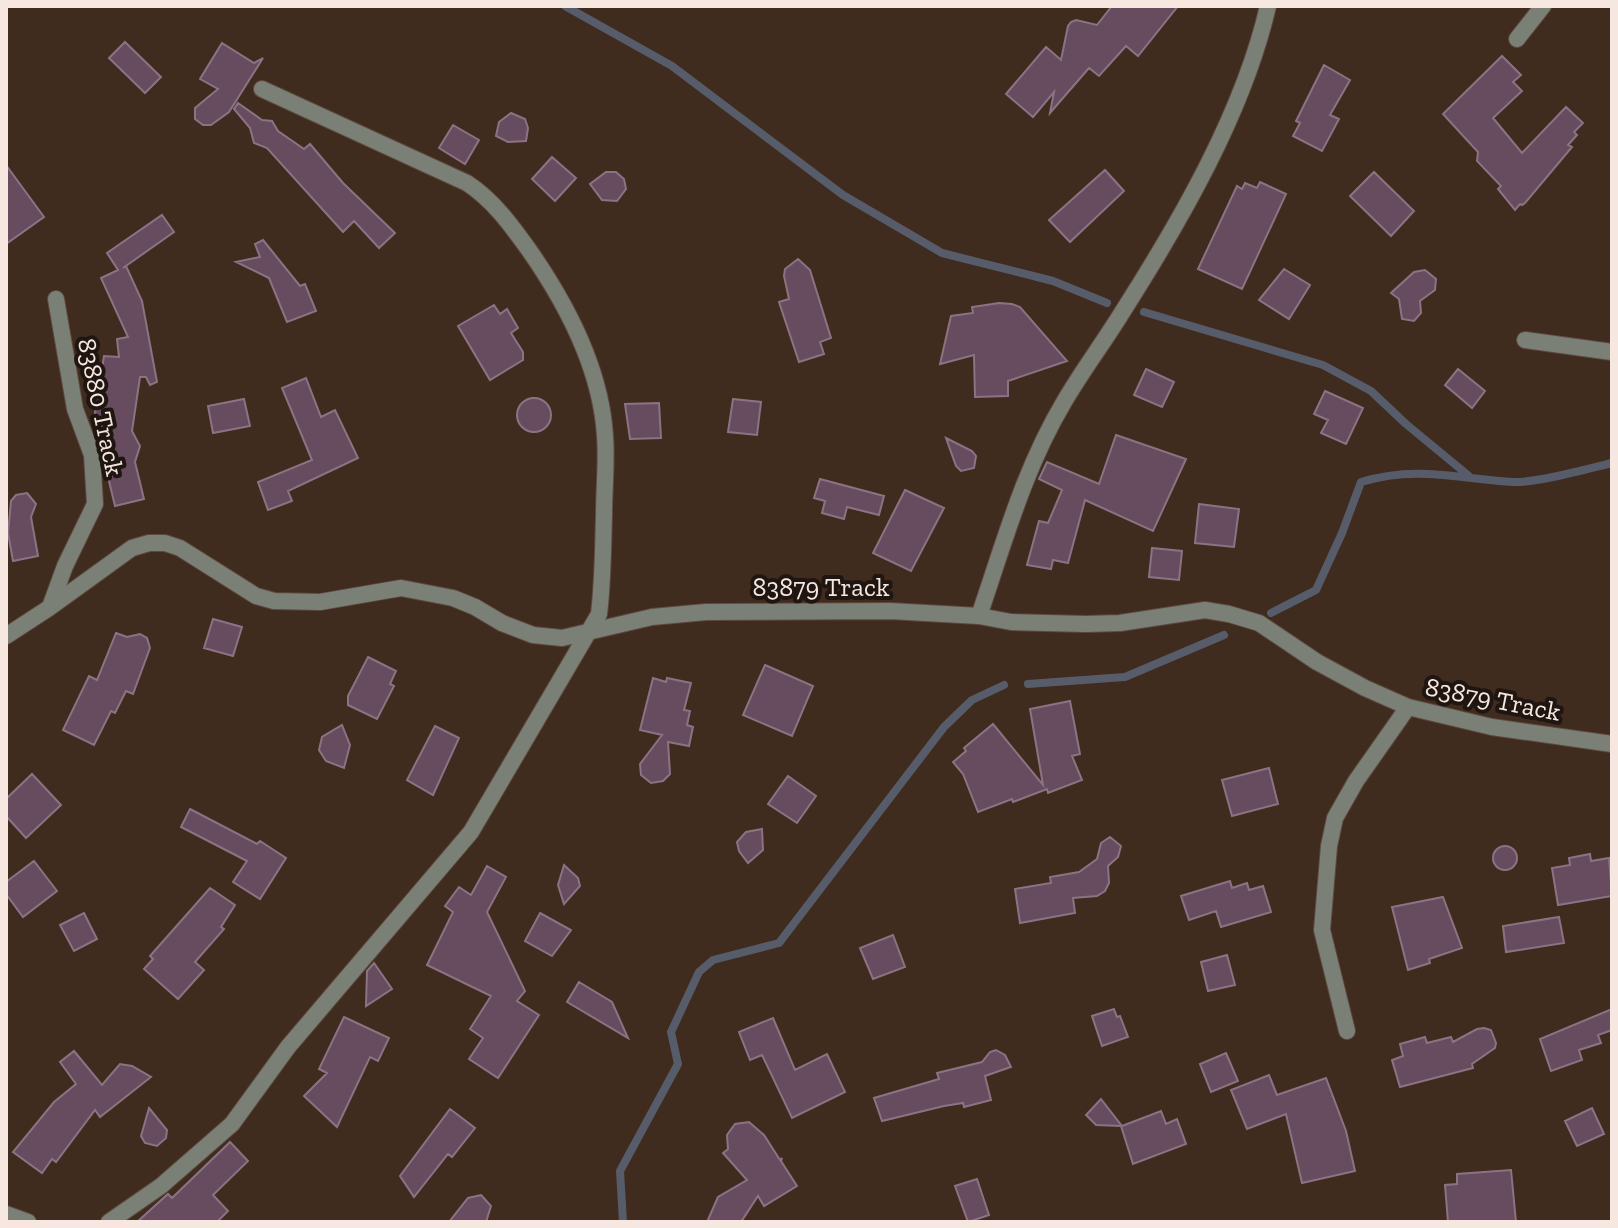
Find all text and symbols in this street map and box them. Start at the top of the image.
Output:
street label: 83880 Track [71,335,131,479]
street label: 83879 Track [753,571,890,603]
street label: 83879 Track [1423,670,1564,728]

